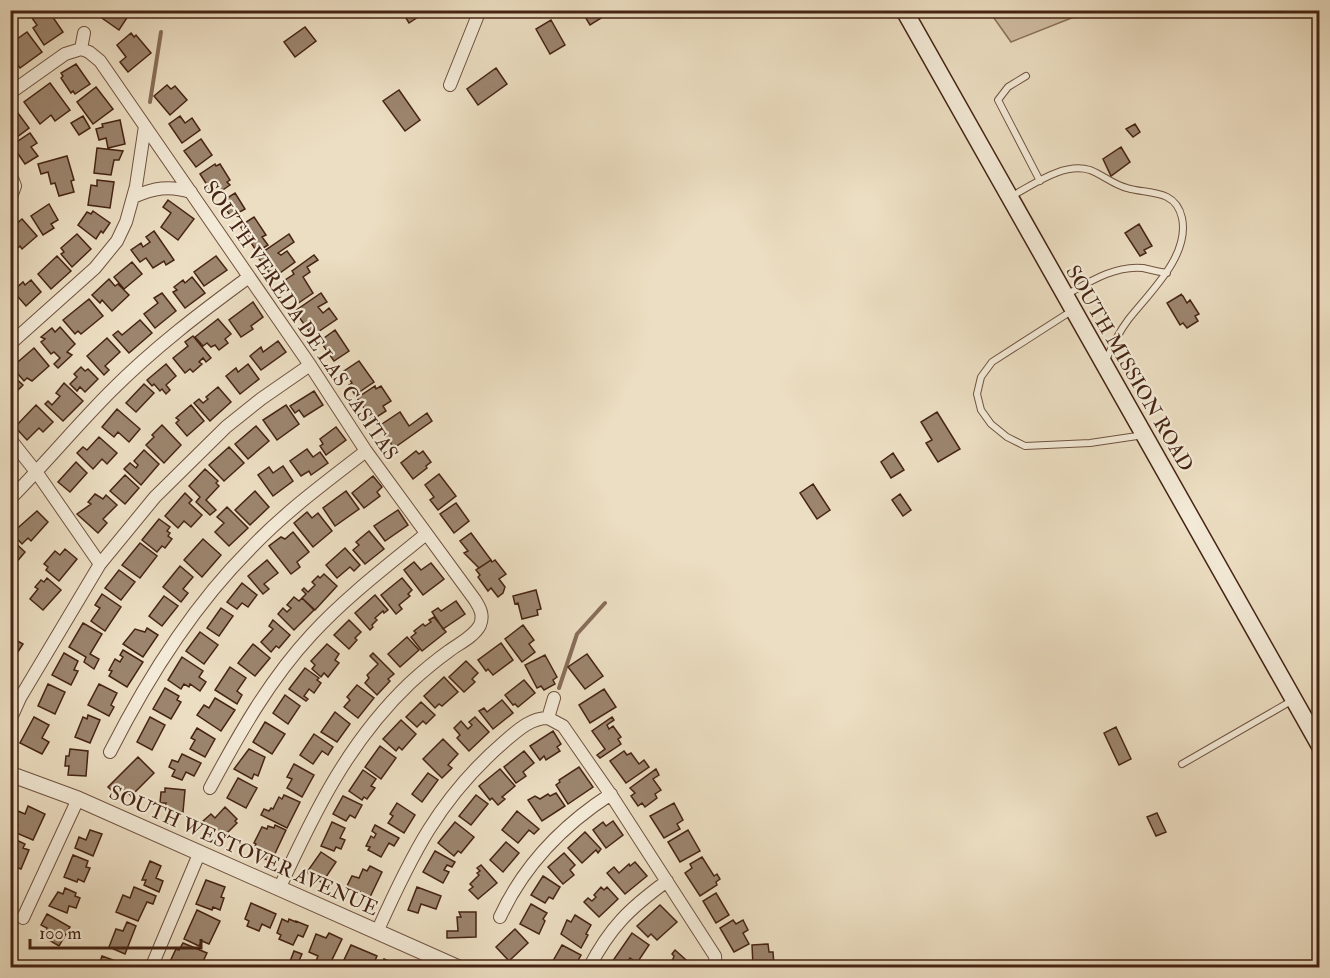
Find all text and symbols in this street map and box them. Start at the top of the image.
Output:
street label: SOUTH VEREDA DE LAS CASITAS [197,176,404,465]
street label: SOUTH MISSION ROAD [1060,261,1199,476]
street label: SOUTH WESTOVER AVENUE [105,780,382,921]
scale bar [30,912,201,950]
text: 100 m [39,922,82,945]

